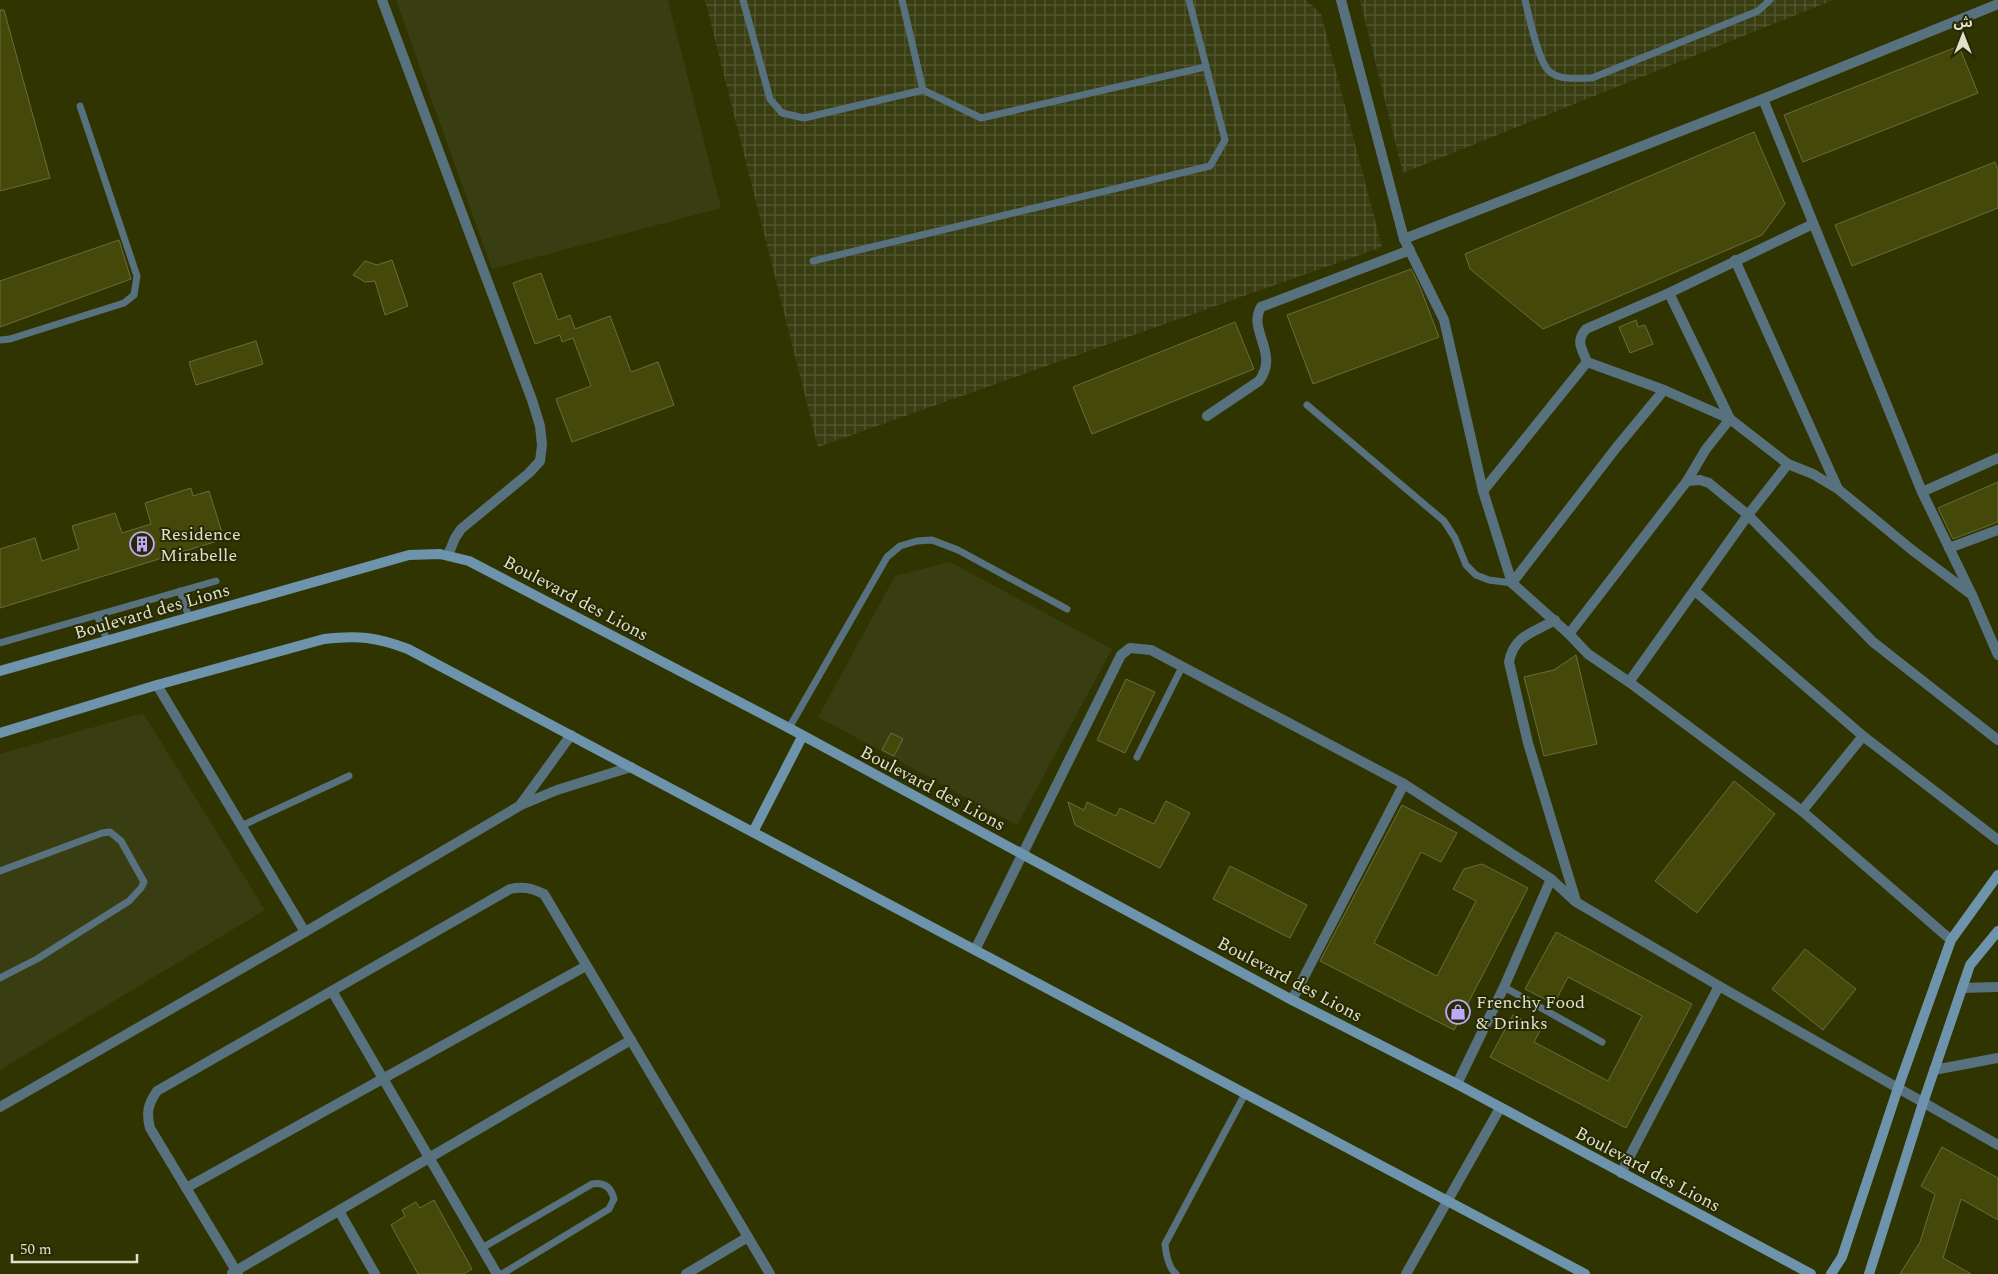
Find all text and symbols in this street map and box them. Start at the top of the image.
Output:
north arrow [1938,10,1988,60]
text: ش [1953,12,1973,33]
place label: Residence Mirabelle [160,521,241,569]
building icon: Residence Mirabelle [129,531,155,557]
street label: Boulevard des Lions [498,549,653,648]
street label: Boulevard des Lions [71,576,233,647]
street label: Boulevard des Lions [855,739,1010,838]
street label: Boulevard des Lions [1212,930,1367,1029]
place label: Frenchy Food & Drinks [1476,989,1585,1037]
shop icon: Frenchy Food & Drinks [1445,999,1471,1025]
street label: Boulevard des Lions [1570,1120,1725,1219]
scale bar [12,1232,138,1264]
text: 50 m [20,1238,52,1261]

